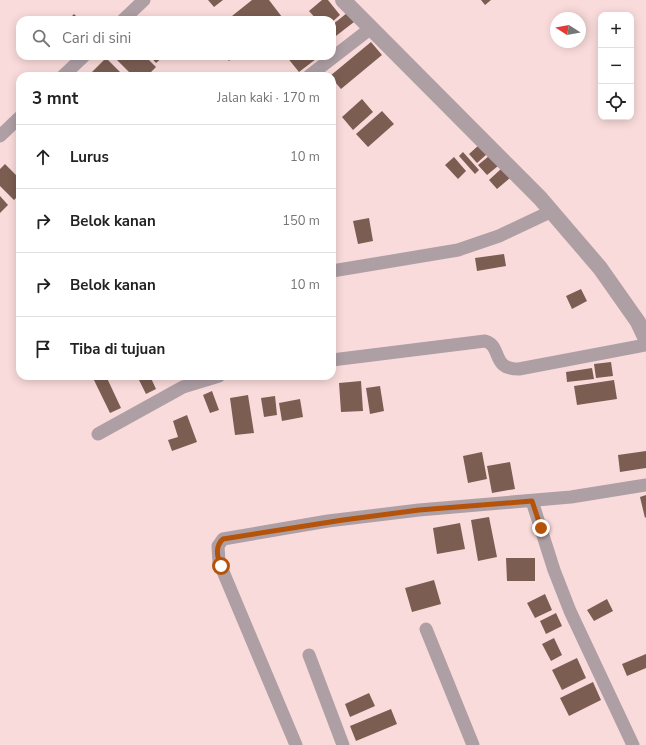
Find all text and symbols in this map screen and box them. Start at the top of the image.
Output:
north arrow [550,12,586,48]
map controls [598,12,634,120]
button: + [598,12,634,48]
search box [16,16,336,60]
icon: search [30,27,52,49]
text: Cari di sini [62,28,131,48]
button: − [598,48,634,84]
button: locate [598,84,634,120]
text: 3 mnt [32,87,78,110]
text: Jalan kaki · 170 m [217,89,320,107]
icon: ahead [32,146,54,168]
text: Lurus [70,147,109,167]
text: 10 m [290,148,320,166]
icon: right [32,210,54,232]
text: Belok kanan [70,211,156,231]
text: 150 m [282,212,320,230]
icon: right [32,274,54,296]
text: Belok kanan [70,275,156,295]
text: 10 m [290,276,320,294]
icon: arrive [32,338,54,360]
text: Tiba di tujuan [70,339,165,359]
route end [532,519,550,537]
route start [212,557,230,575]

